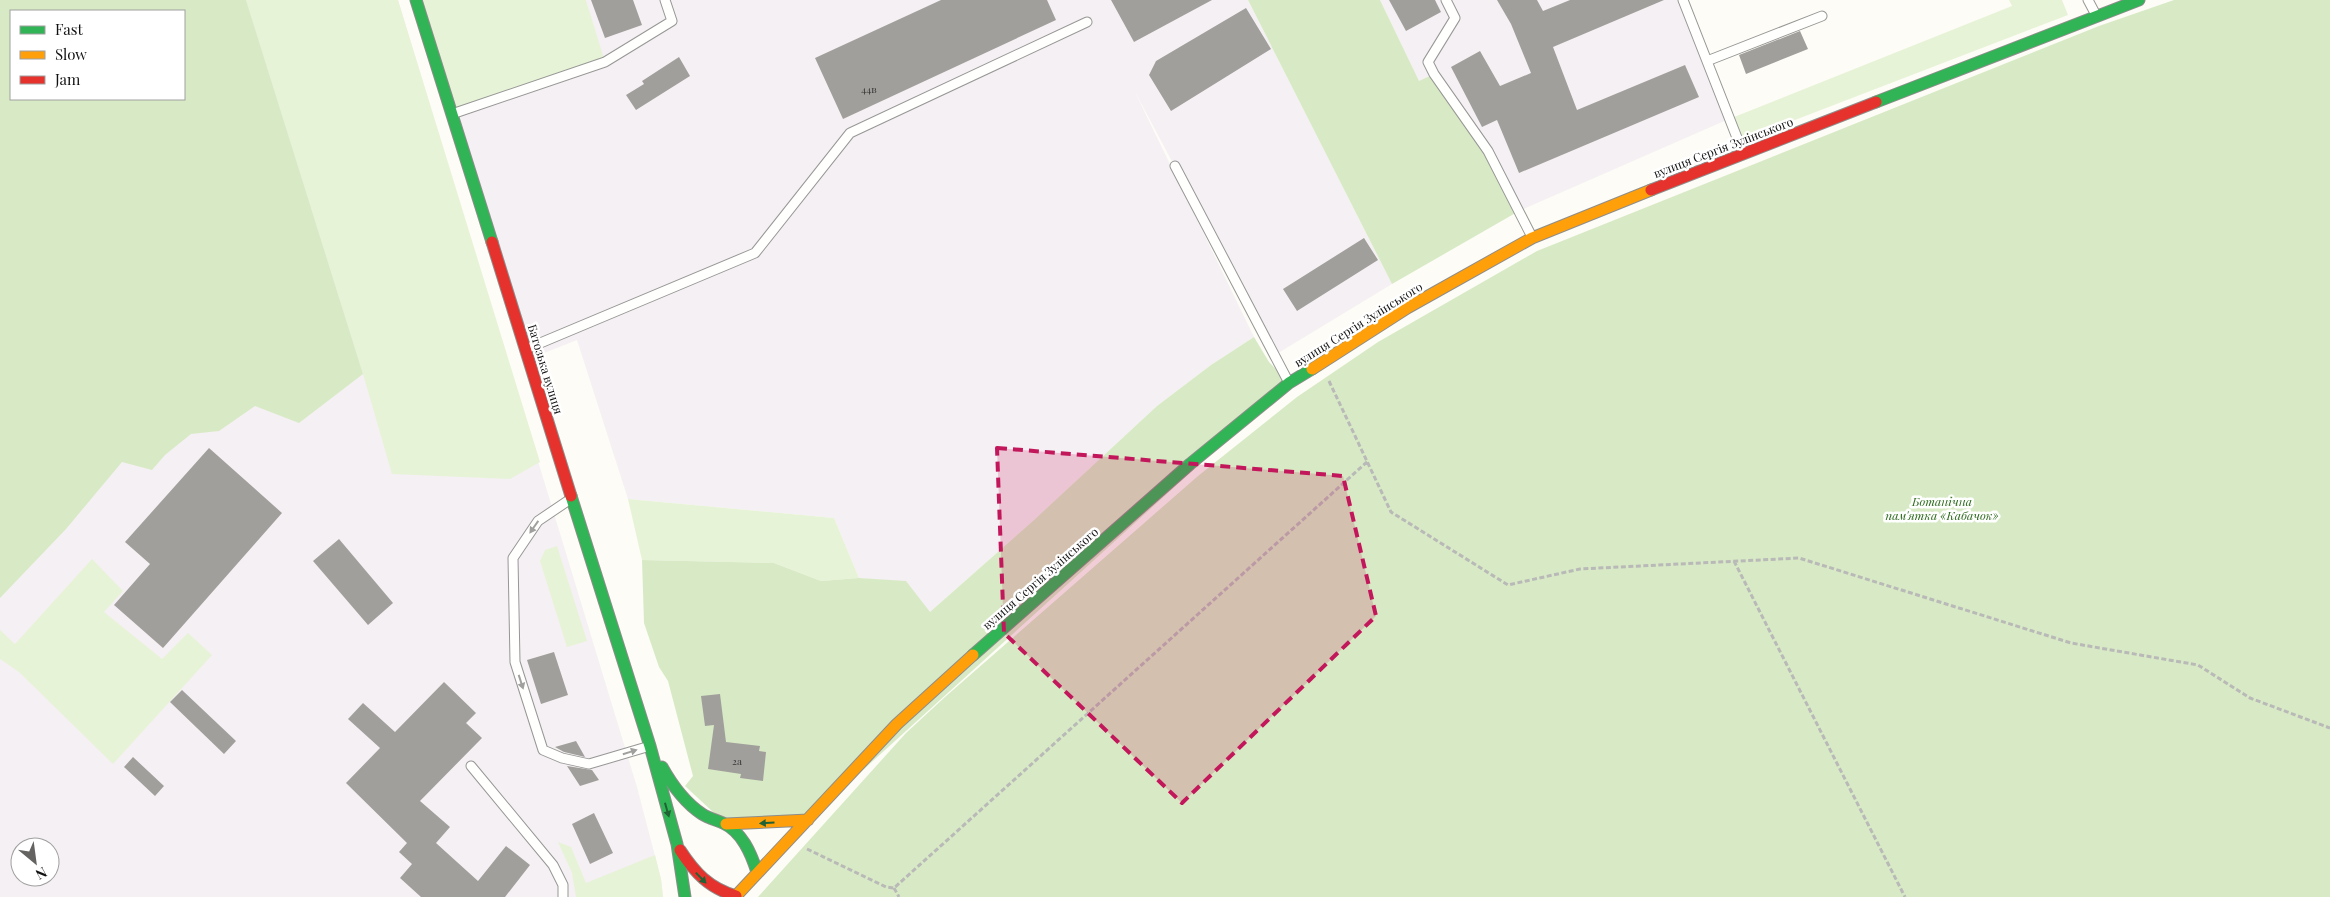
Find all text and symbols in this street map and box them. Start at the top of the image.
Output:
legend [10,10,185,100]
text: Fast [55,19,84,39]
text: Slow [55,44,87,64]
text: Jam [54,69,81,89]
house number: 44в [861,82,877,96]
street label: вулиця Сергія Зулінського [1651,113,1796,181]
street label: вулиця Сергія Зулінського [1291,278,1426,370]
street label: Батозька вулиця [525,322,567,416]
park label: Ботанічна пам'ятка «Кабачок» [1885,493,1999,523]
one-way arrow [529,520,539,534]
street label: вулиця Сергія Зулінського [979,523,1102,633]
one-way arrow [517,675,525,690]
one-way arrow [622,748,637,756]
house number: 2а [732,754,742,768]
one-way arrow [663,803,671,818]
one-way arrow [759,819,775,827]
north arrow [10,837,60,887]
text: N [33,863,51,885]
one-way arrow [695,871,707,883]

